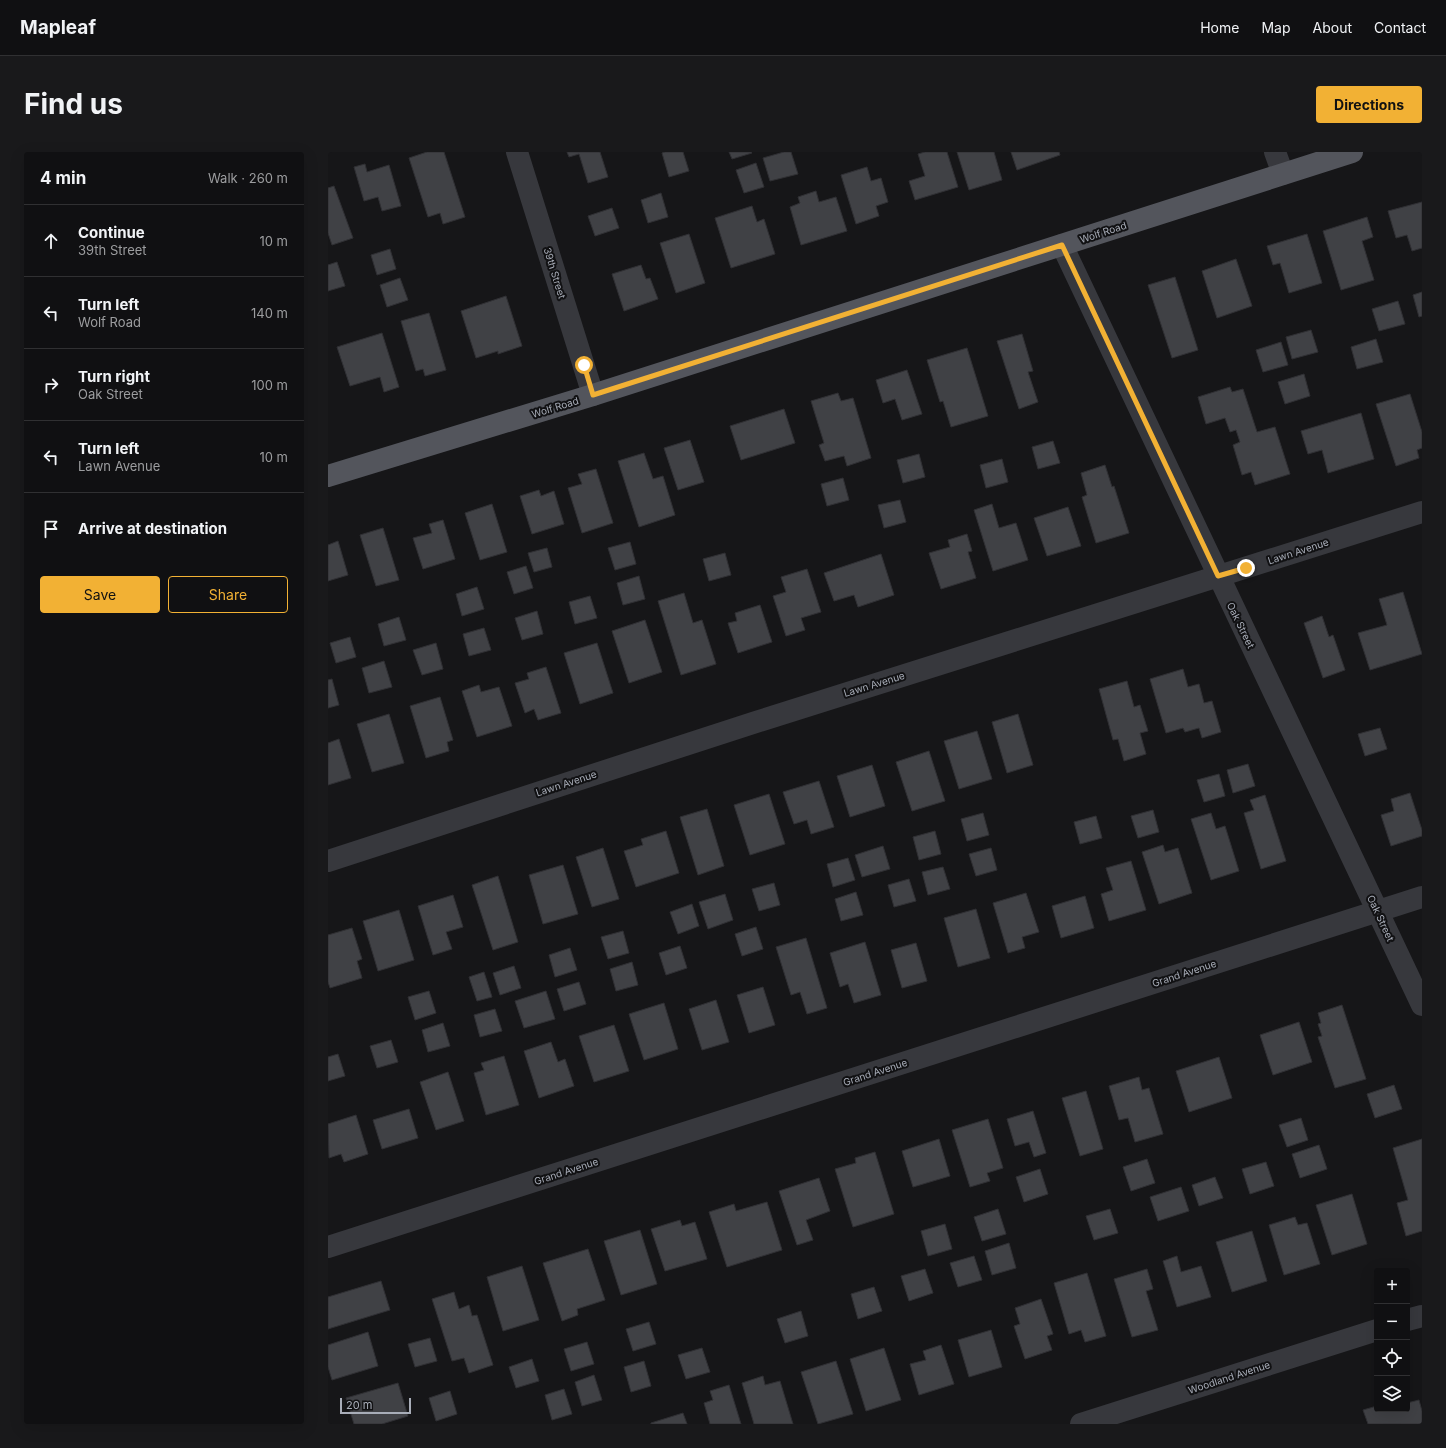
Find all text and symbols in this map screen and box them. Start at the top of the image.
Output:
text: Mapleaf [20,16,96,39]
text: Home [1200,19,1239,36]
text: Map [1261,19,1291,36]
text: About [1313,19,1352,36]
text: Contact [1374,19,1426,36]
button: Directions [1316,86,1422,123]
text: Find us [24,87,123,121]
text: 4 min [40,168,86,188]
text: Walk · 260 m [208,170,288,186]
street label: Wolf Road [1078,219,1128,245]
text: Continue [78,223,145,242]
icon: ahead [40,230,62,252]
text: 10 m [259,233,288,249]
text: 39th Street [78,242,147,258]
street label: 39th Street [542,246,569,301]
text: Turn left [78,295,139,314]
icon: left [40,302,62,324]
text: 140 m [251,305,288,321]
text: Wolf Road [78,314,141,330]
route start [575,356,593,374]
text: Turn right [78,367,150,386]
icon: right [40,374,62,396]
text: 100 m [251,377,288,393]
text: Oak Street [78,386,143,402]
street label: Wolf Road [530,394,580,420]
text: Turn left [78,439,139,458]
icon: left [40,446,62,468]
text: 10 m [259,449,288,465]
text: Lawn Avenue [78,458,160,474]
icon: arrive [40,518,62,540]
text: Arrive at destination [78,519,227,538]
street label: Lawn Avenue [1266,535,1330,566]
route end [1237,559,1255,577]
button: Save [40,576,160,613]
button: Share [168,576,288,613]
street label: Oak Street [1225,600,1258,651]
street label: Lawn Avenue [842,669,906,699]
street label: Lawn Avenue [534,767,598,798]
street label: Oak Street [1365,893,1397,944]
street label: Grand Avenue [1150,957,1218,989]
street label: Grand Avenue [841,1056,909,1088]
street label: Grand Avenue [532,1155,600,1187]
map controls [1374,1268,1410,1412]
button: + [1374,1268,1410,1304]
button: − [1374,1304,1410,1340]
button: locate [1374,1340,1410,1376]
street label: Woodland Avenue [1187,1358,1272,1396]
button: layers [1374,1376,1410,1412]
scale bar [340,1396,411,1415]
text: 20 m [346,1398,372,1412]

